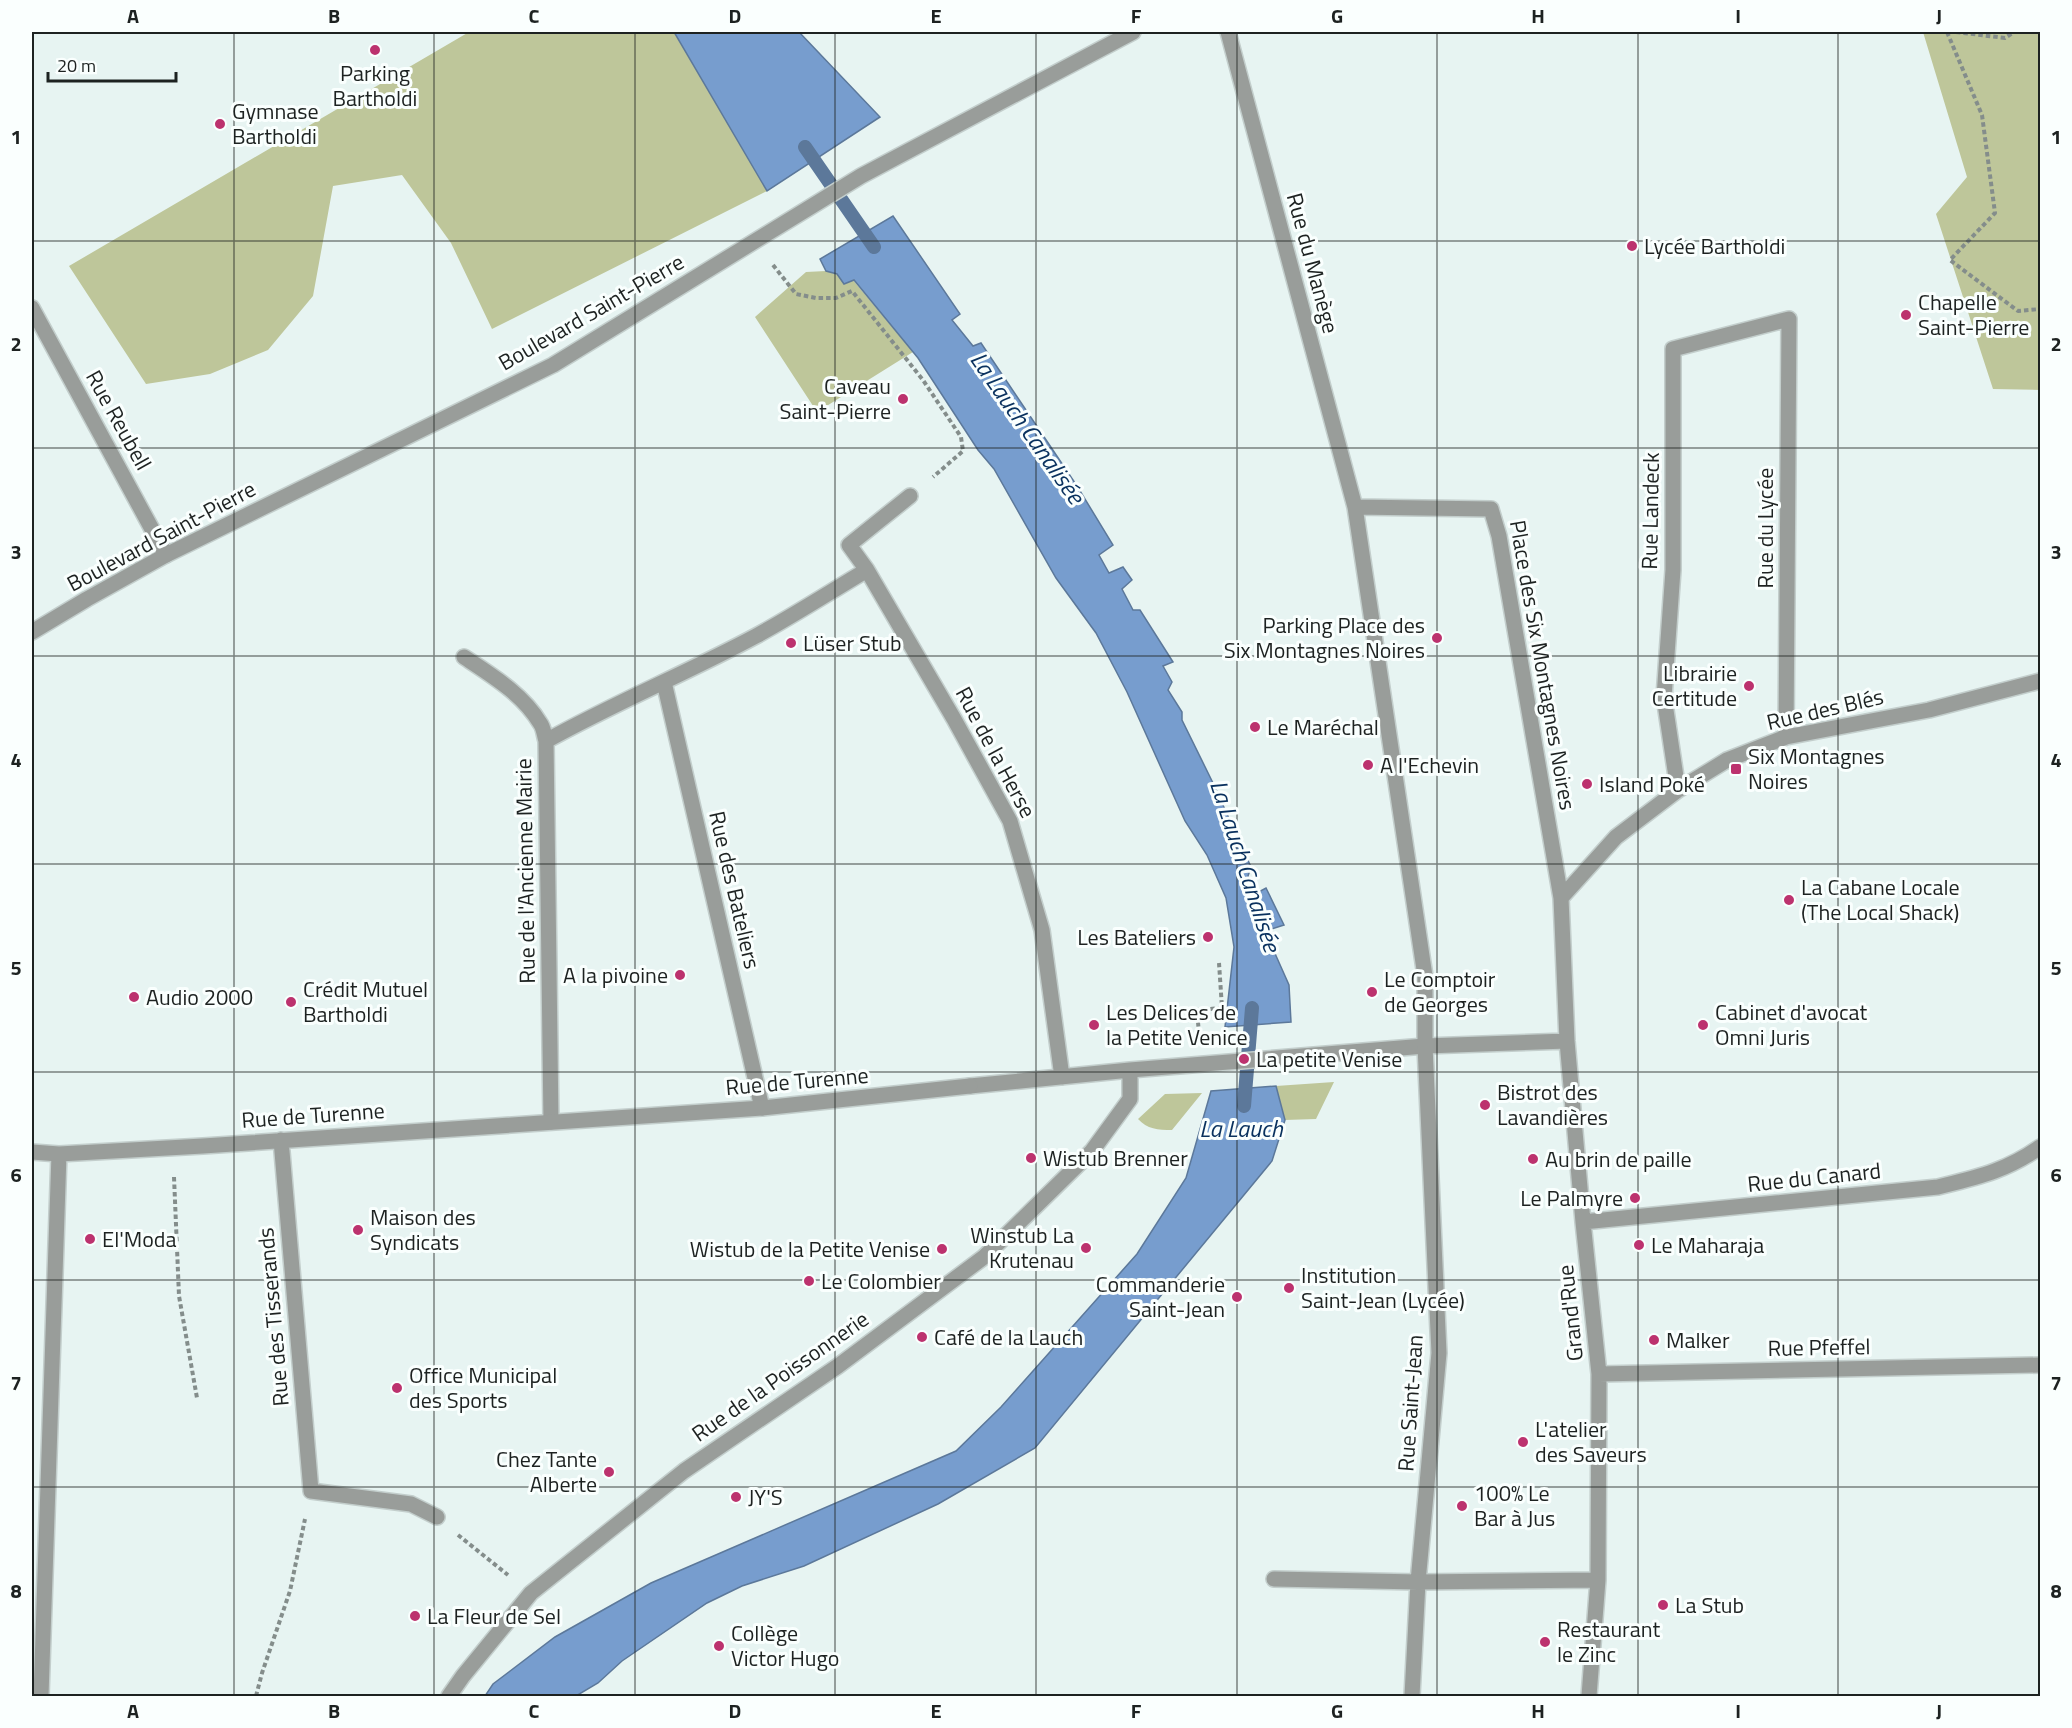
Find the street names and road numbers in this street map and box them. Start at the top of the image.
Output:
street label: Rue du Manège [1278,189,1348,337]
street label: Boulevard Saint-Pierre [492,245,690,379]
street label: Rue Reubell [77,364,161,476]
street label: Rue Landeck [1632,452,1668,570]
street label: Rue du Lycée [1748,468,1782,588]
street label: Boulevard Saint-Pierre [61,472,261,600]
street label: Place des Six Montagnes Noires [1501,517,1585,813]
street label: Rue des Blés [1763,679,1887,739]
street label: Rue de la Herse [947,680,1045,824]
street label: Rue de l'Ancienne Mairie [506,758,544,984]
street label: Rue des Bateliers [700,808,770,972]
street label: Rue de Turenne [724,1058,870,1104]
street label: Rue de Turenne [240,1093,386,1137]
street label: Rue du Canard [1746,1153,1882,1201]
street label: Rue des Tisserands [248,1226,298,1408]
street label: Grand'Rue [1548,1263,1592,1363]
street label: Rue de la Poissonnerie [684,1302,876,1450]
street label: Rue Pfeffel [1767,1329,1871,1365]
street label: Rue Saint-Jean [1388,1333,1432,1473]

